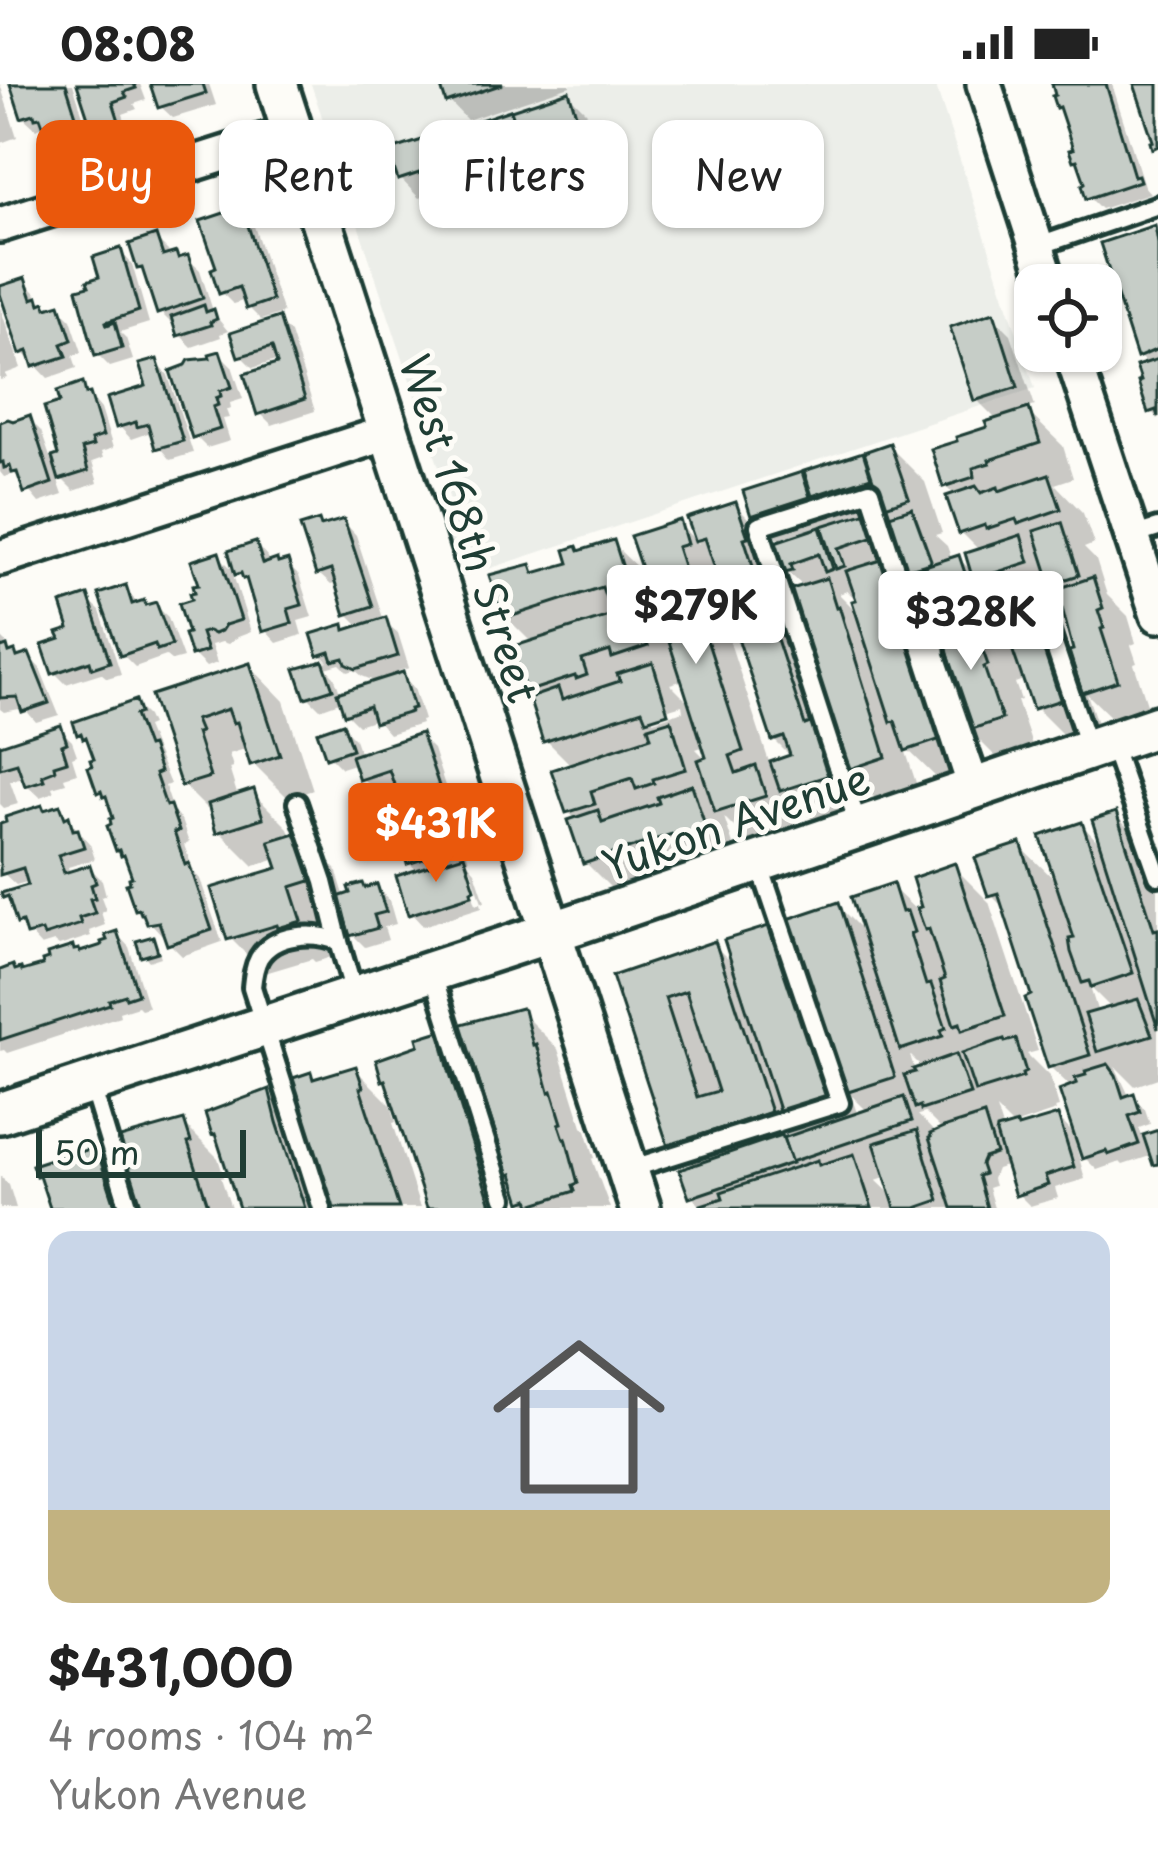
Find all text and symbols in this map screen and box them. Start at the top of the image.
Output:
text: 08:08 [60,8,196,76]
chip: Buy [36,120,195,228]
chip: Rent [219,120,395,228]
chip: Filters [419,120,628,228]
chip: New [652,120,824,228]
map controls [1014,264,1122,372]
button: locate [1014,264,1122,372]
street label: West 168th Street [385,346,557,710]
pin: $279K [612,565,780,667]
pin: $328K [887,571,1055,673]
text: $279K [634,574,758,633]
text: $328K [905,580,1037,639]
street label: Yukon Avenue [593,745,877,895]
pin: $431K [352,783,520,885]
text: $431K [375,792,497,851]
scale bar [36,1124,246,1177]
text: 50 m [54,1126,140,1176]
icon: home [471,1309,687,1525]
text: $431,000 [48,1627,293,1704]
text: 4 rooms · 104 m² [48,1704,374,1763]
text: Yukon Avenue [48,1763,307,1822]

